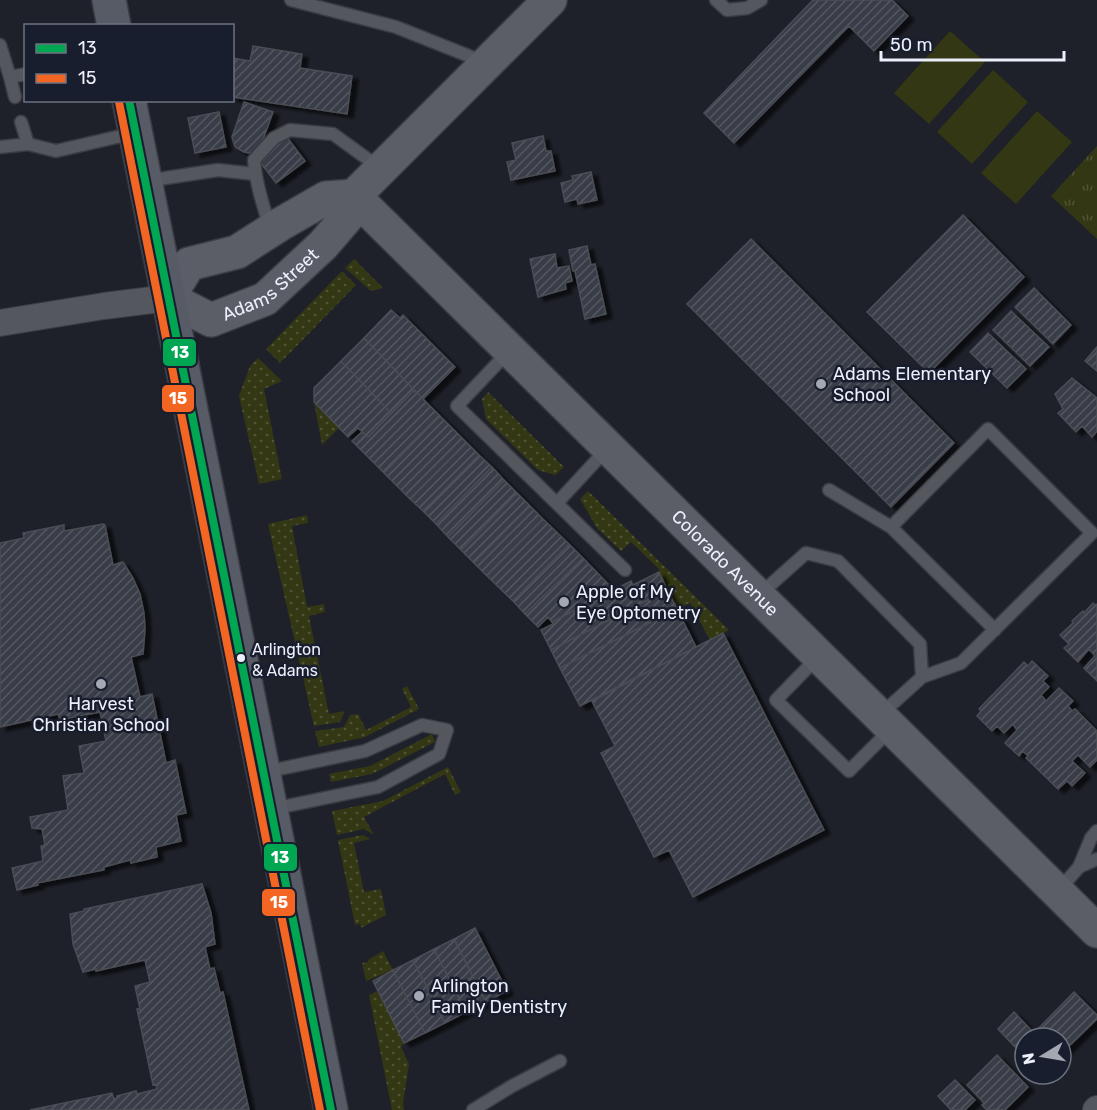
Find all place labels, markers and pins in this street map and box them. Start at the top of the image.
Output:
place label: Adams Elementary School [833,363,991,406]
marker: Adams Elementary School [814,377,828,391]
place label: Apple of My Eye Optometry [576,581,701,624]
marker: Apple of My Eye Optometry [557,595,571,609]
place label: Arlington & Adams [252,640,321,680]
marker: Arlington & Adams [235,652,247,664]
marker: Harvest Christian School [94,677,108,691]
place label: Harvest Christian School [32,693,170,736]
place label: Arlington Family Dentistry [431,975,567,1018]
marker: Arlington Family Dentistry [412,989,426,1003]

